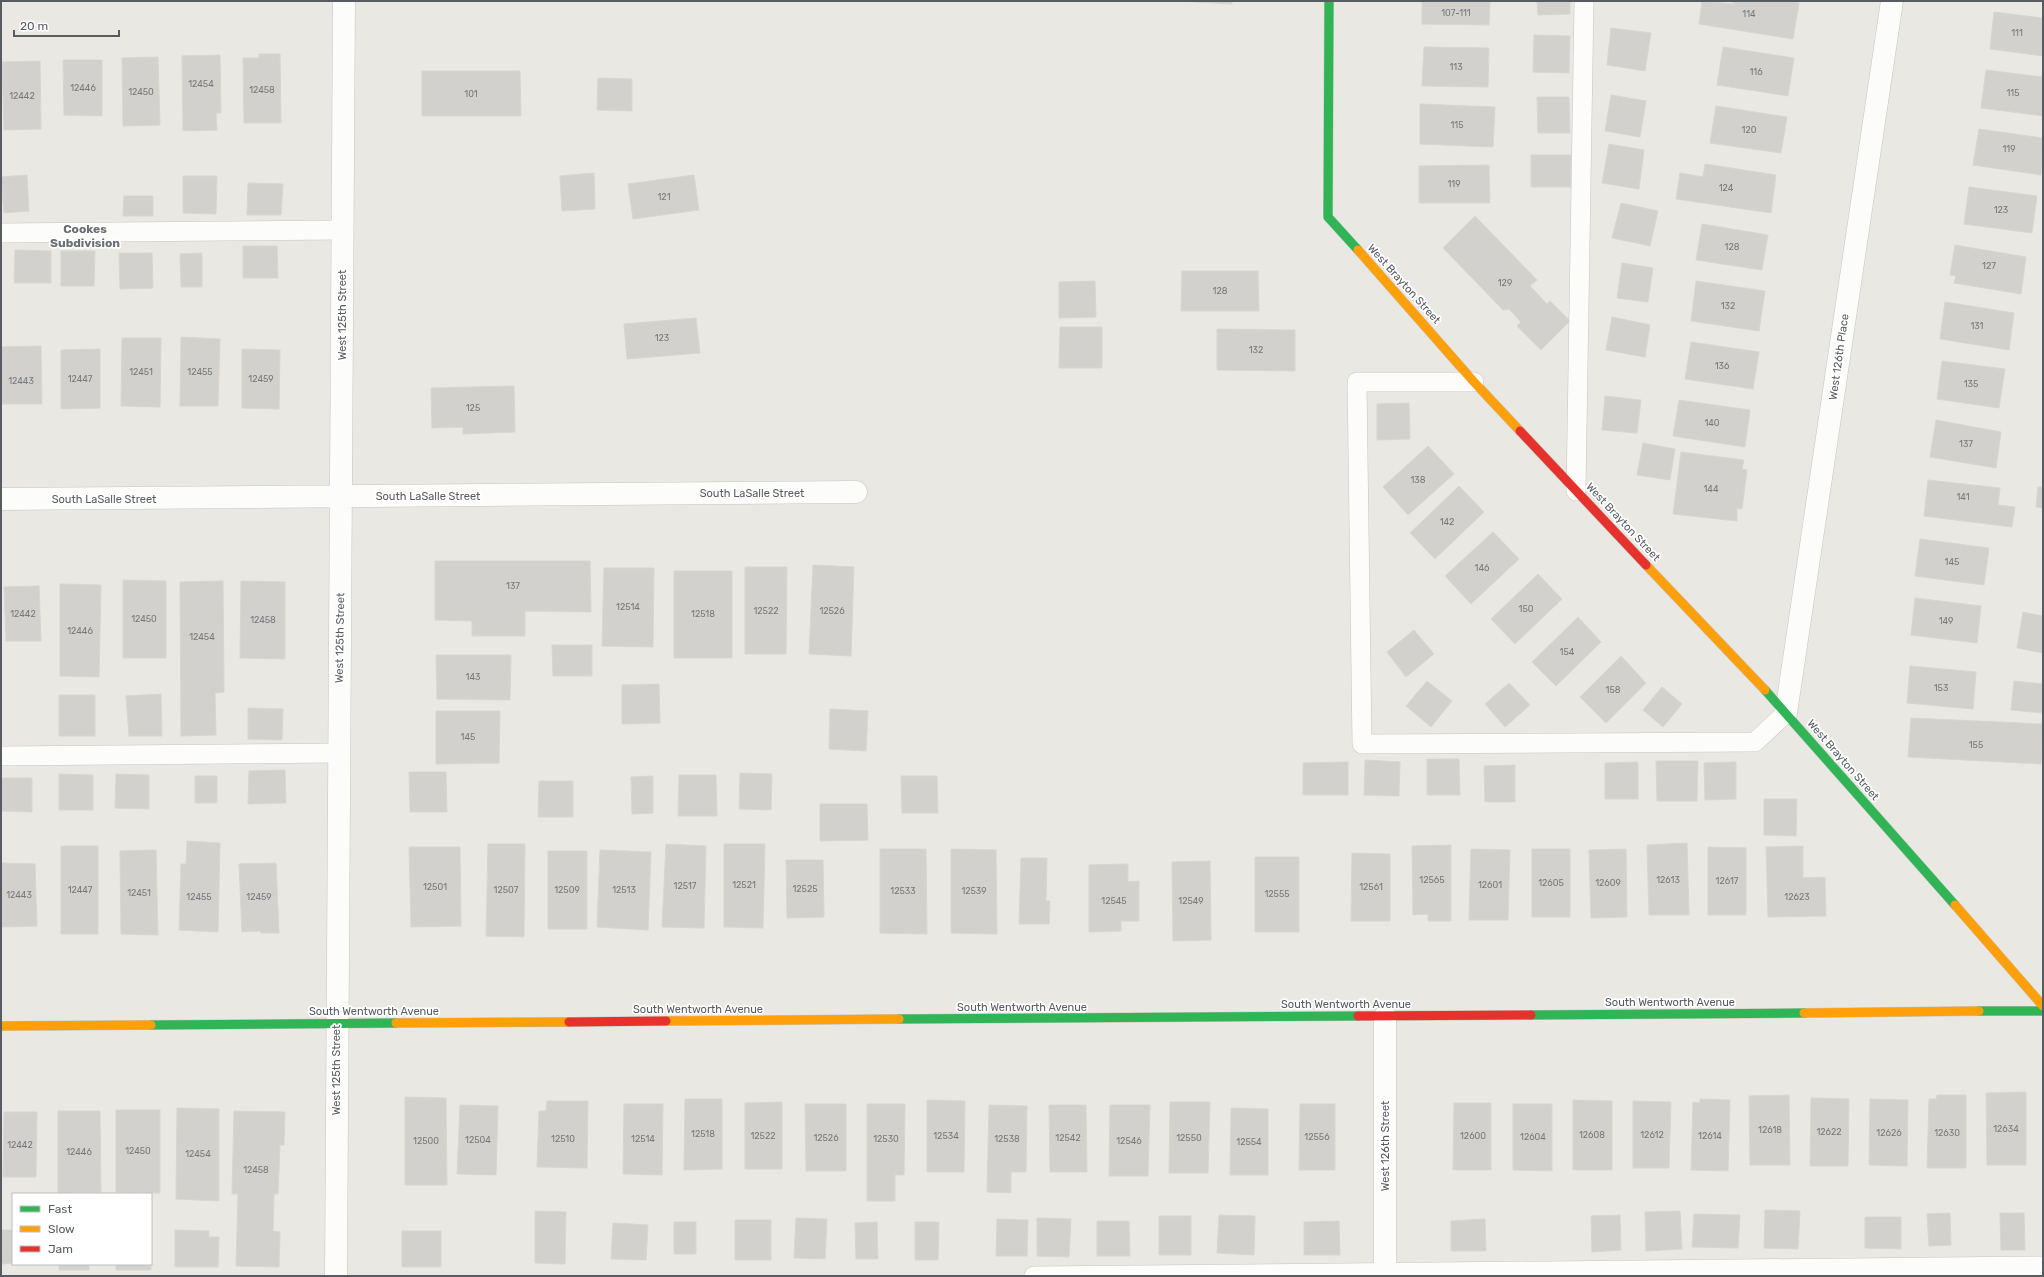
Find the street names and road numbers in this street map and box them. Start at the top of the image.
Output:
street label: West Brayton Street [1365,242,1444,327]
street label: West 125th Street [336,269,349,360]
street label: West 126th Place [1827,313,1851,401]
street label: West Brayton Street [1583,480,1663,564]
street label: South LaSalle Street [700,487,805,500]
street label: South LaSalle Street [376,490,481,503]
street label: South LaSalle Street [52,493,157,506]
street label: West 125th Street [333,592,347,683]
street label: West Brayton Street [1804,717,1882,803]
street label: South Wentworth Avenue [1605,996,1735,1009]
street label: South Wentworth Avenue [1281,998,1411,1011]
street label: South Wentworth Avenue [957,1001,1087,1014]
street label: South Wentworth Avenue [633,1003,763,1016]
street label: South Wentworth Avenue [309,1005,439,1018]
street label: West 125th Street [330,1024,343,1115]
street label: West 126th Street [1379,1100,1392,1191]

